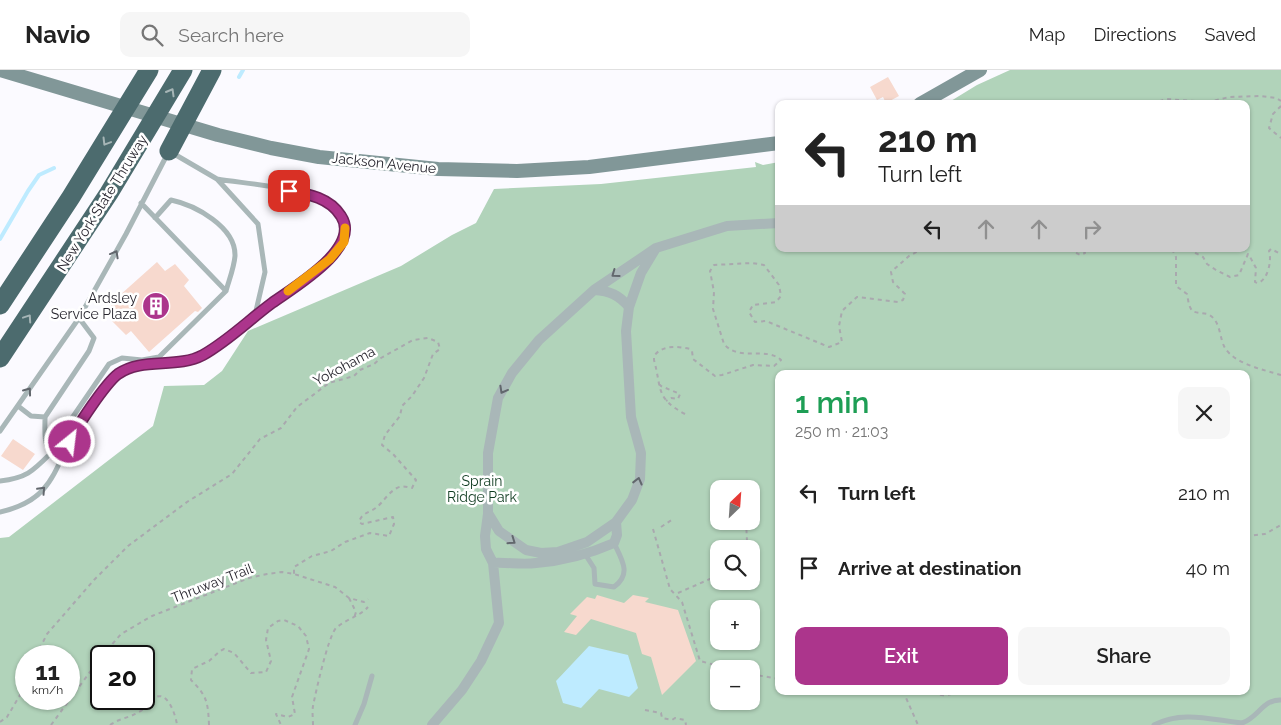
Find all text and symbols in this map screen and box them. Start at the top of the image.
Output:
search box [120,12,470,57]
text: Navio [25,20,90,49]
icon: search [138,21,166,49]
text: Search here [178,24,284,46]
text: Map [1029,24,1065,45]
text: Directions [1093,24,1177,45]
text: Saved [1205,24,1256,45]
one-way arrow [164,88,174,97]
text: 210 m [878,119,978,160]
icon: left [795,120,860,185]
street label: New York State Thruway [53,132,151,274]
one-way arrow [102,136,112,145]
street label: Jackson Avenue [331,150,437,176]
text: Turn left [878,161,962,187]
pin [268,170,310,212]
icon: arrive [275,177,303,205]
icon: left [919,215,947,243]
icon: ahead [972,215,1000,243]
icon: ahead [1025,215,1053,243]
icon: right [1078,215,1106,243]
one-way arrow [109,250,119,259]
one-way arrow [612,269,621,277]
place label: Ardsley Service Plaza [51,290,137,322]
building icon: Ardsley Service Plaza [141,291,171,321]
one-way arrow [22,314,31,324]
street label: Yokohama [310,343,378,389]
one-way arrow [499,385,509,394]
text: 1 min [795,385,870,420]
one-way arrow [22,387,31,397]
button: close [1178,387,1230,439]
position arrow [43,415,95,467]
text: 250 m · 21:03 [795,422,888,441]
park label: Sprain Ridge Park [447,473,518,505]
one-way arrow [632,476,643,485]
icon: left [795,479,823,507]
north arrow [710,480,760,530]
map controls [710,480,760,710]
text: Turn left [838,482,915,504]
text: 210 m [1178,482,1230,504]
one-way arrow [36,486,45,495]
one-way arrow [506,535,516,544]
button: search [710,540,760,590]
icon: arrive [795,554,823,582]
text: Arrive at destination [838,557,1022,579]
text: 40 m [1186,557,1230,579]
street label: Thruway Trail [169,560,255,606]
button: + [710,600,760,650]
button: Exit [795,627,1008,685]
button: Share [1018,627,1230,685]
speed limit sign: 20 [90,645,155,710]
text: 11 [35,656,60,686]
button: − [710,660,760,710]
text: km/h [32,683,63,697]

